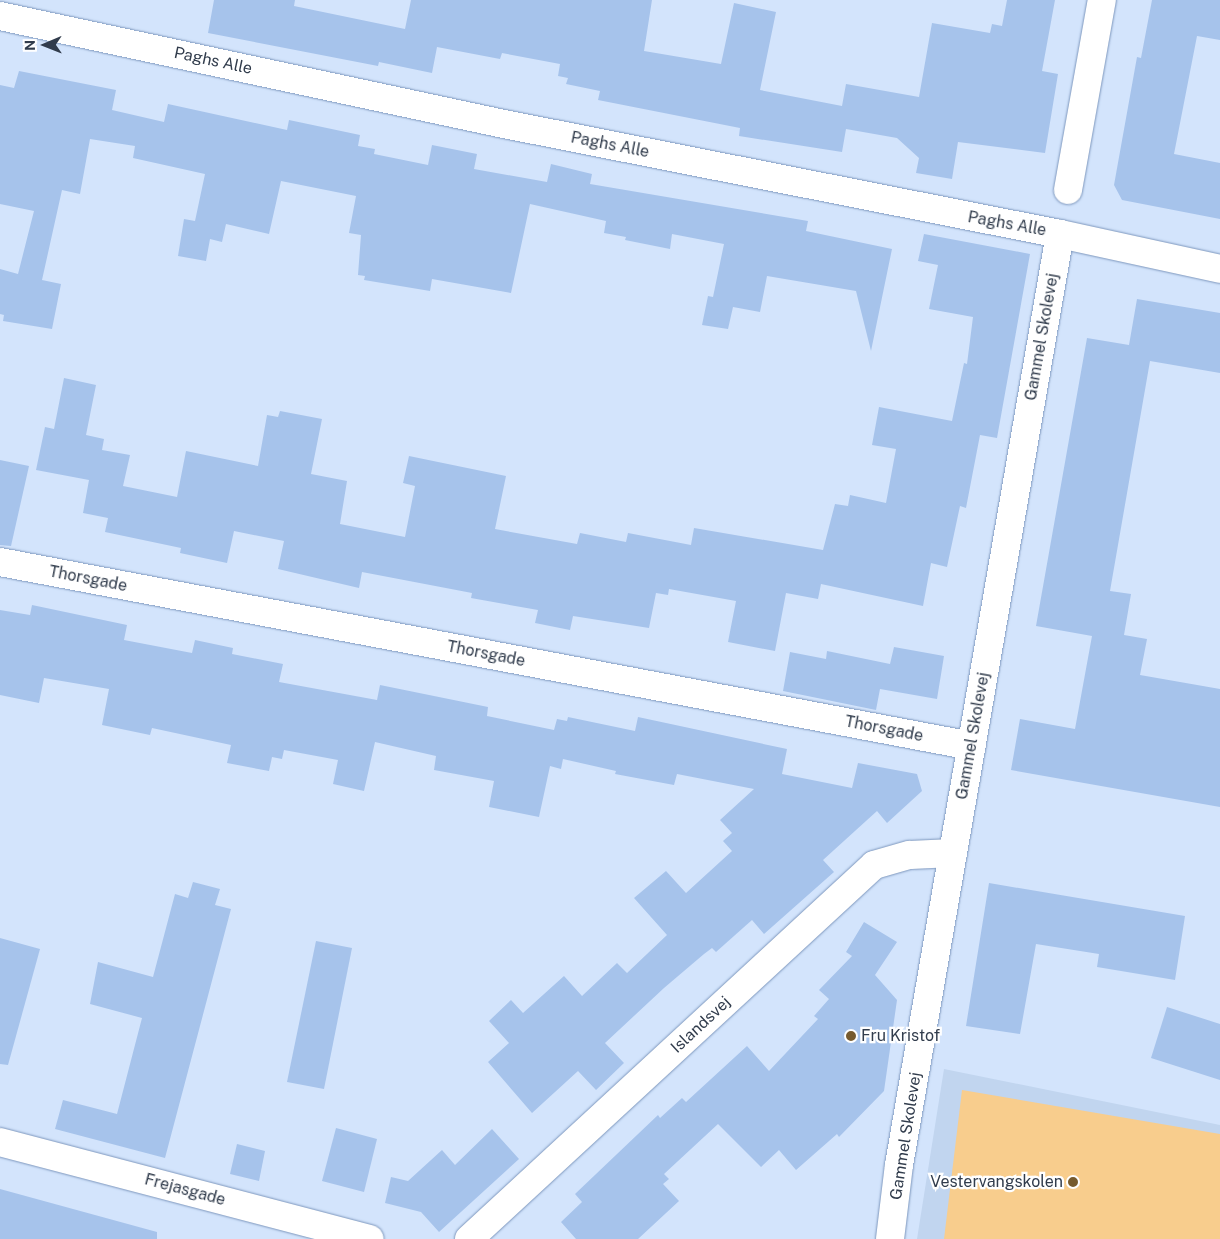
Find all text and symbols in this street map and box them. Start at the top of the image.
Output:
north arrow [20,20,70,70]
text: N [22,40,38,51]
street label: Paghs Alle [172,43,254,79]
street label: Paghs Alle [569,128,651,162]
street label: Paghs Alle [966,208,1048,240]
street label: Gammel Skolevej [1021,272,1063,402]
street label: Thorsgade [47,562,129,596]
street label: Thorsgade [445,637,527,671]
street label: Gammel Skolevej [952,671,994,801]
street label: Thorsgade [843,712,925,746]
street label: Islandsvej [667,993,735,1057]
place label: Fru Kristof [861,1026,940,1046]
marker: Fru Kristof [845,1030,857,1042]
street label: Gammel Skolevej [886,1071,926,1201]
street label: Frejasgade [142,1170,228,1210]
place label: Vestervangskolen [930,1172,1063,1192]
marker: Vestervangskolen [1067,1176,1079,1188]

